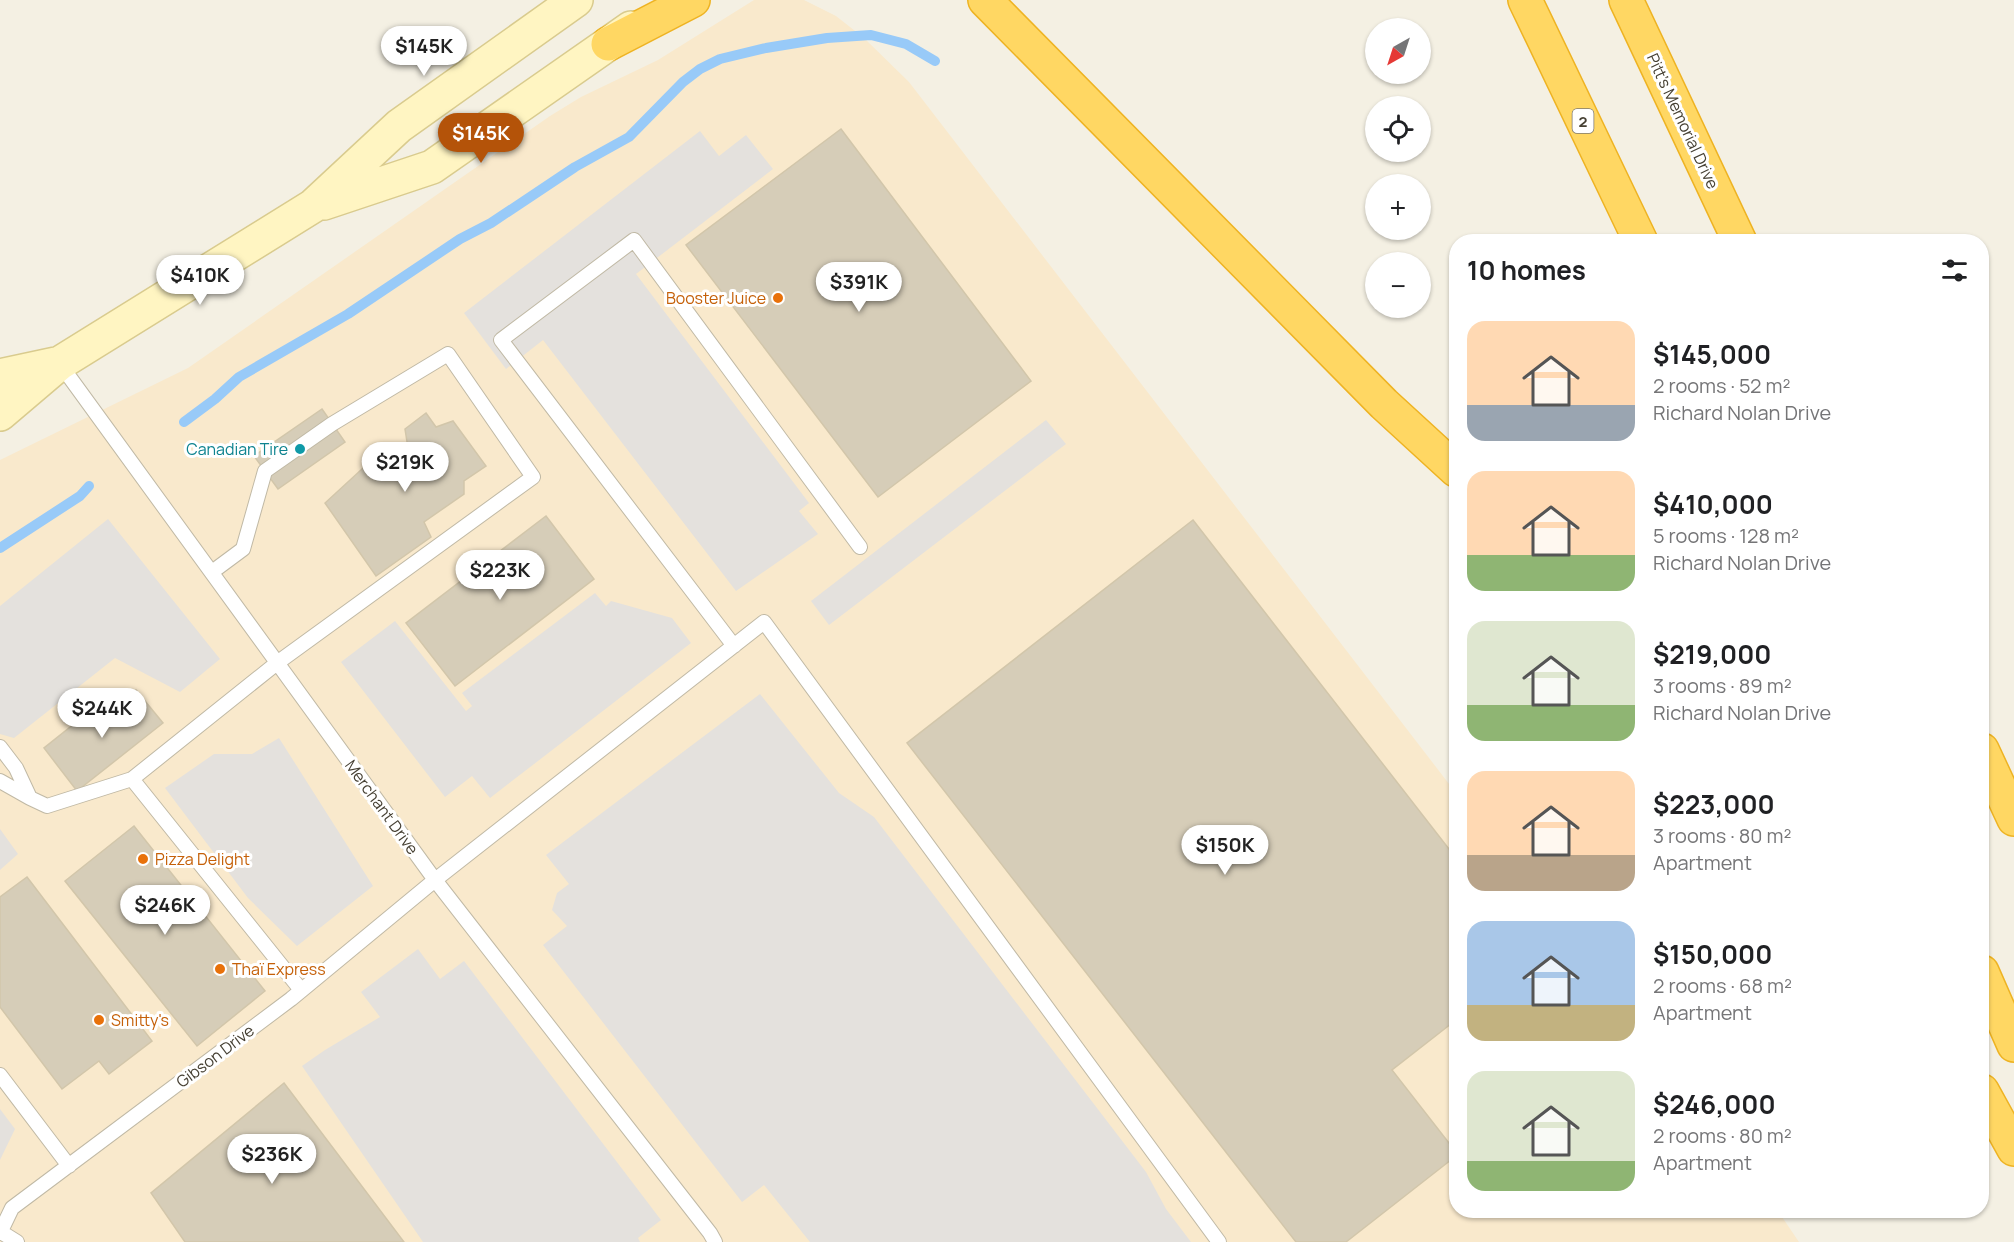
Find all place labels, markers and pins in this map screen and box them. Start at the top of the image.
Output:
pin: $145K [382,26,466,77]
pin: $145K [439,113,523,164]
pin: $410K [158,255,242,306]
pin: $391K [817,262,901,313]
place label: Booster Juice [666,287,766,309]
marker: Booster Juice [771,291,785,305]
place label: Canadian Tire [186,438,288,460]
marker: Canadian Tire [293,442,307,456]
pin: $219K [363,442,447,493]
pin: $223K [458,550,542,601]
pin: $244K [60,688,144,739]
pin: $150K [1183,825,1267,876]
place label: Pizza Delight [155,848,250,870]
marker: Pizza Delight [136,852,150,866]
pin: $246K [123,885,207,936]
place label: Thaï Express [232,958,326,980]
marker: Thaï Express [213,962,227,976]
place label: Smitty's [111,1009,169,1031]
marker: Smitty's [92,1013,106,1027]
pin: $236K [230,1134,314,1185]

